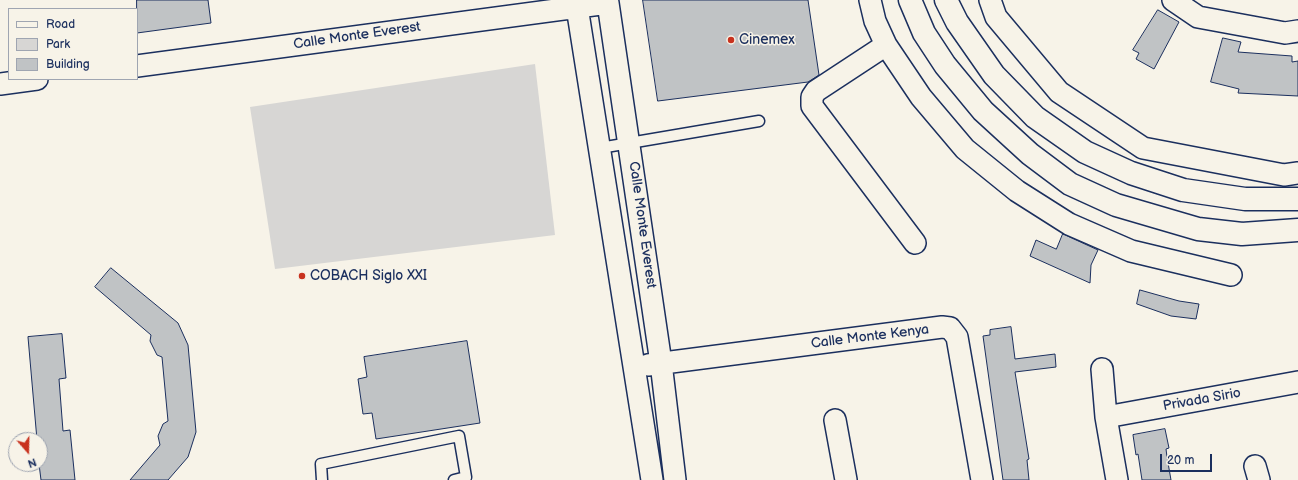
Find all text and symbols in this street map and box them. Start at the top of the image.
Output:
legend [8,8,138,80]
text: Road [46,17,75,32]
street label: Calle Monte Everest [292,19,422,53]
place label: Cinemex [739,32,795,48]
marker: Cinemex [726,35,736,45]
text: Park [46,37,70,52]
text: Building [46,57,90,72]
street label: Calle Monte Everest [625,160,659,290]
place label: COBACH Siglo XXI [310,268,427,284]
marker: COBACH Siglo XXI [297,271,307,281]
street label: Calle Monte Kenya [810,321,930,353]
street label: Privada Sirio [1162,385,1242,415]
north arrow [8,432,48,472]
scale bar [1162,446,1214,472]
text: 20 m [1167,453,1194,468]
text: N [26,455,38,470]

